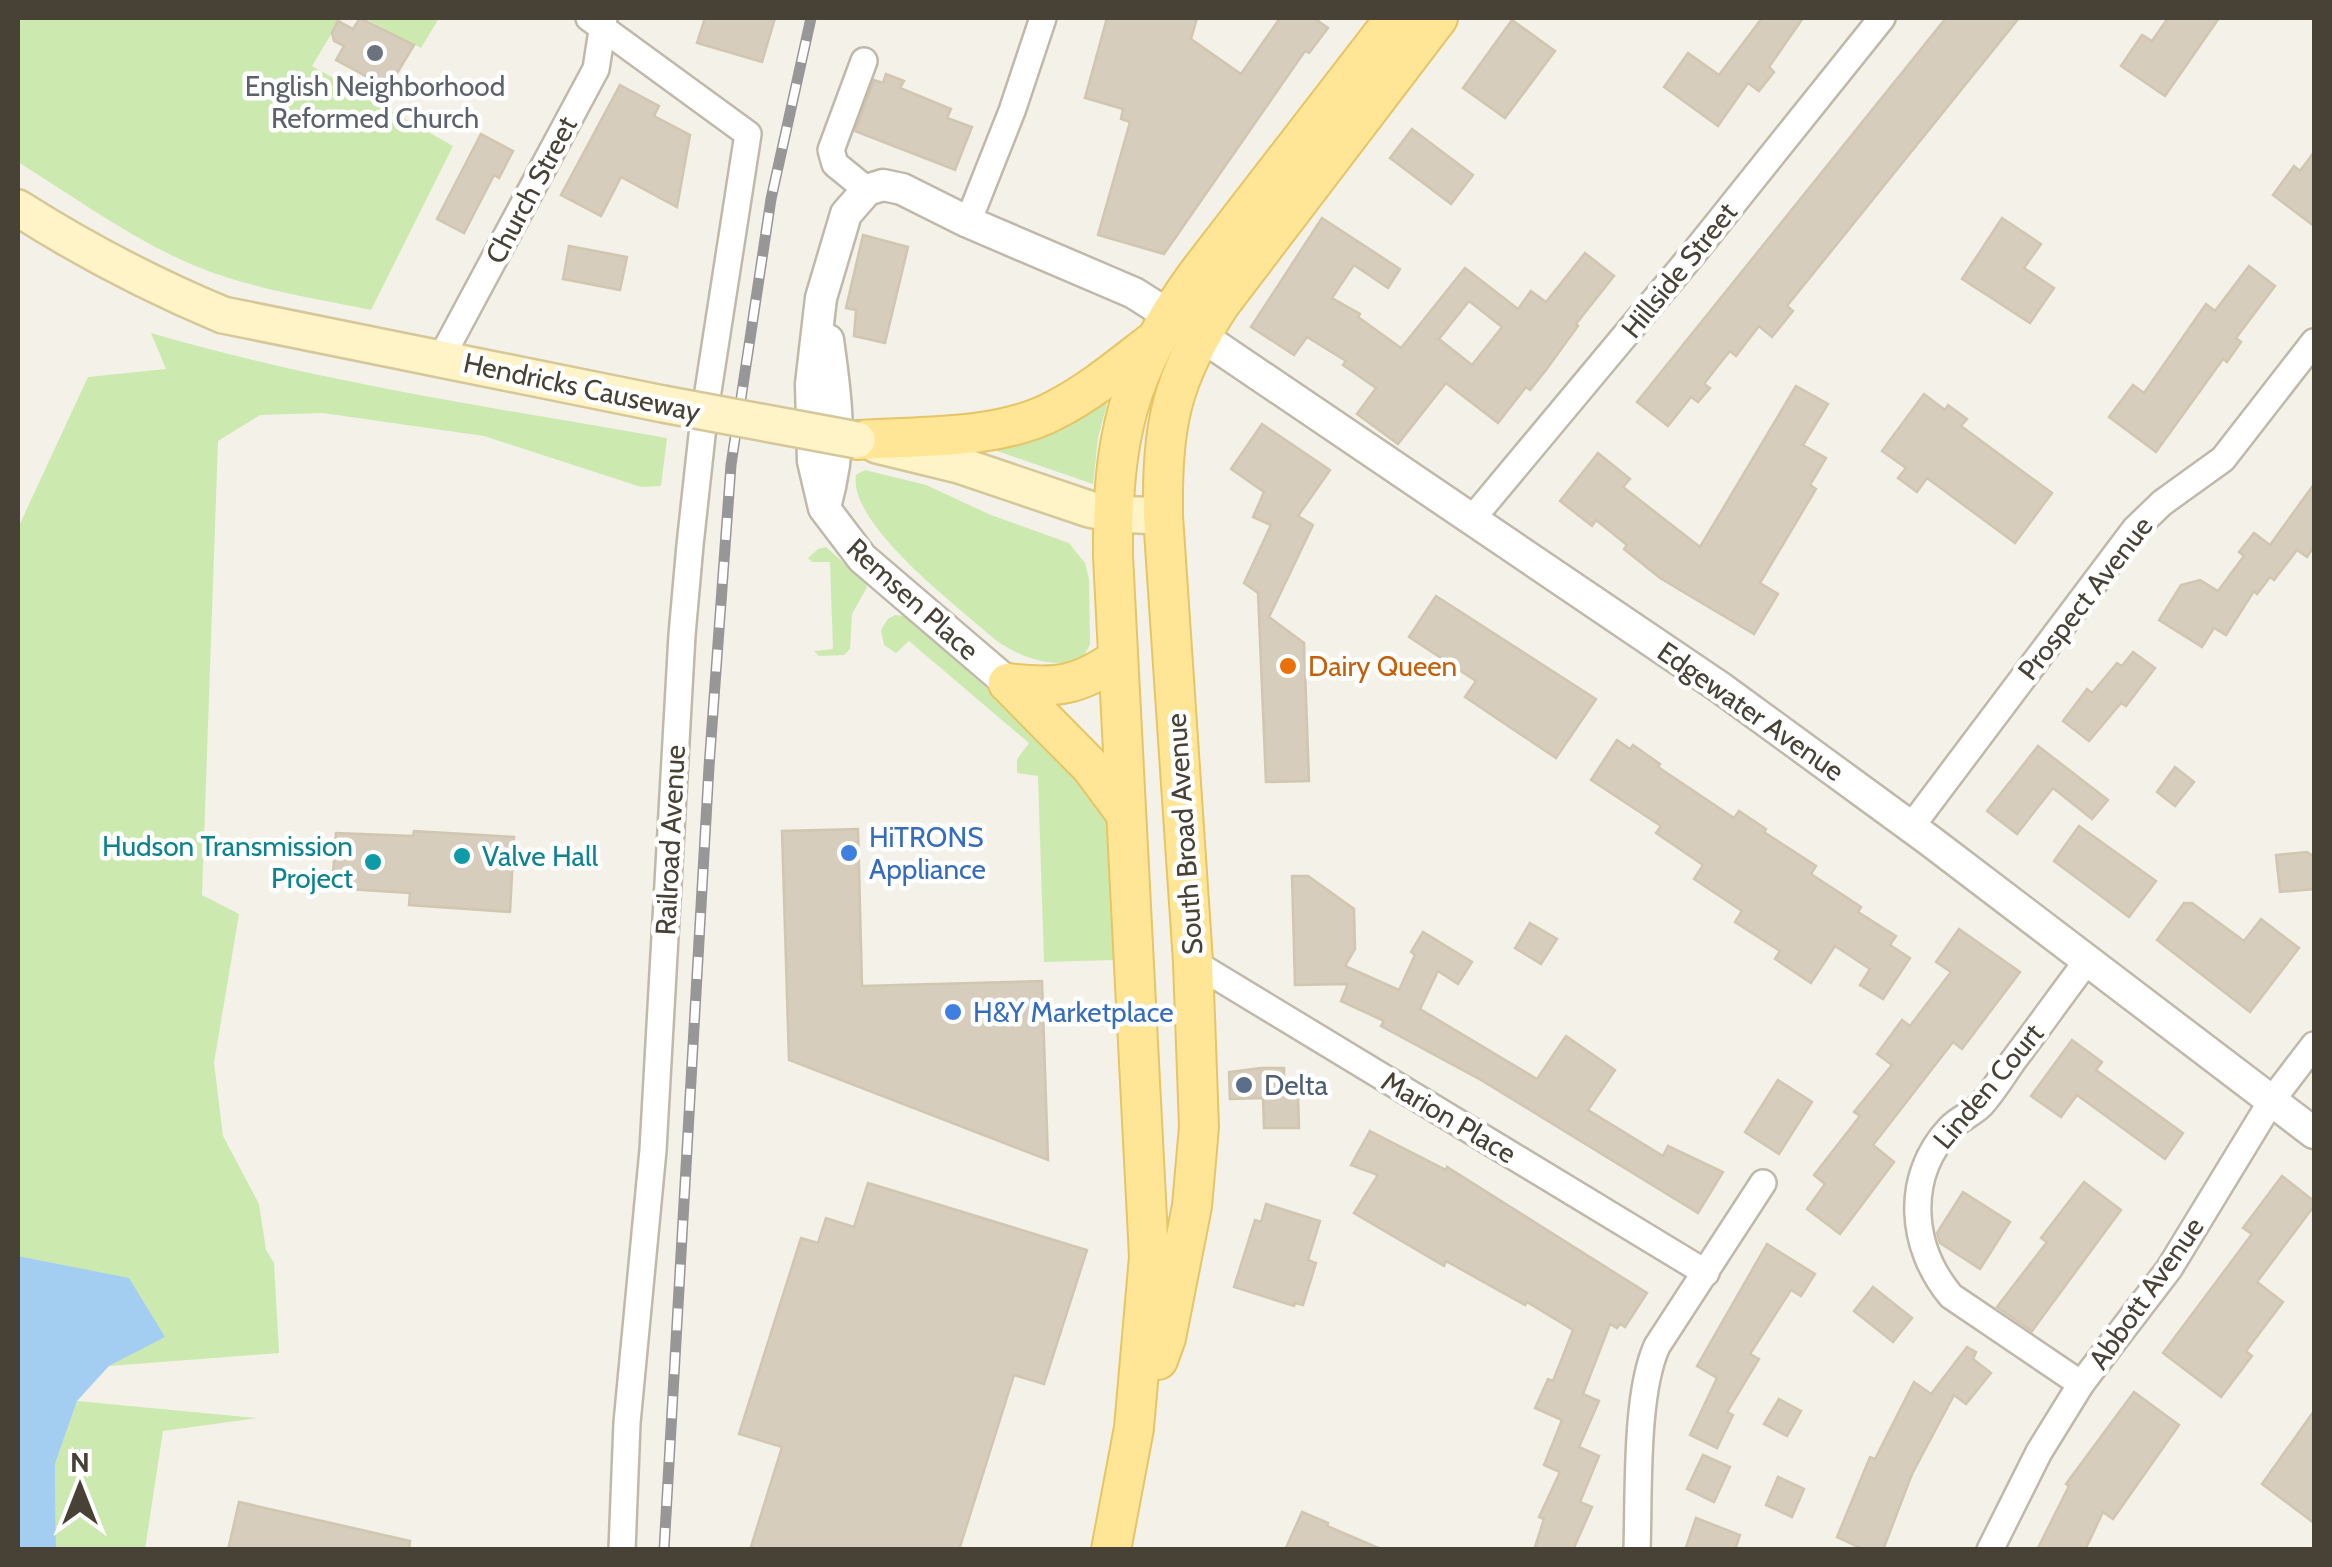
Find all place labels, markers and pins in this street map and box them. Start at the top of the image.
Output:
marker: English Neighborhood Reformed Church [364,42,386,64]
place label: English Neighborhood Reformed Church [245,69,505,135]
place label: Dairy Queen [1308,649,1457,683]
marker: Dairy Queen [1277,655,1299,677]
place label: HiTRONS Appliance [869,820,986,886]
place label: Hudson Transmission Project [102,829,353,895]
place label: Valve Hall [482,839,599,873]
marker: HiTRONS Appliance [838,842,860,864]
marker: Valve Hall [451,845,473,867]
marker: Hudson Transmission Project [362,851,384,873]
place label: H&Y Marketplace [973,995,1174,1029]
marker: H&Y Marketplace [942,1001,964,1023]
place label: Delta [1264,1068,1328,1102]
marker: Delta [1233,1074,1255,1096]

